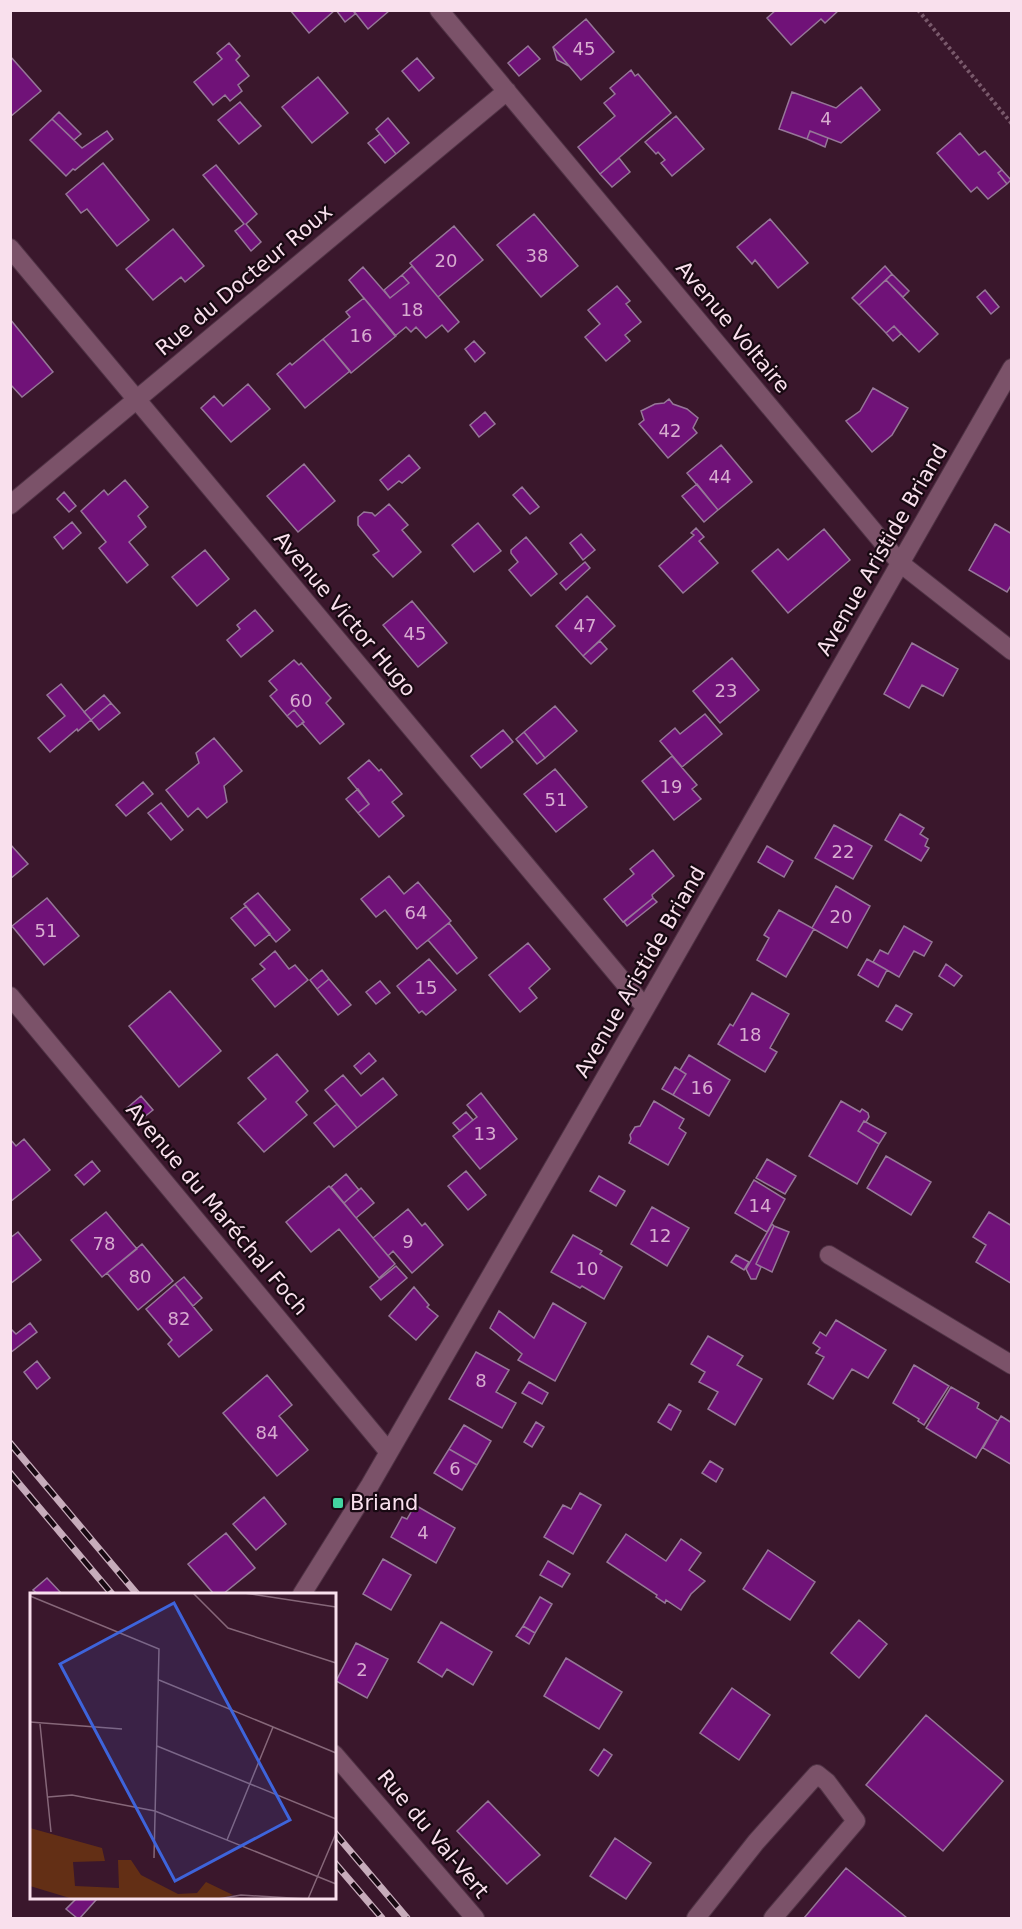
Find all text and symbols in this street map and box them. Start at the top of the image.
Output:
house number: 45 [573,38,595,59]
house number: 4 [820,108,832,129]
street label: Rue du Docteur Roux [151,199,337,361]
house number: 38 [526,245,548,266]
house number: 20 [435,250,457,271]
street label: Avenue Voltaire [671,256,795,398]
house number: 18 [401,299,423,320]
house number: 16 [350,325,372,346]
house number: 42 [659,420,681,441]
street label: Avenue Aristide Briand [812,440,952,660]
house number: 44 [709,466,731,487]
street label: Avenue Victor Hugo [269,527,421,701]
house number: 47 [574,615,596,636]
house number: 45 [404,623,426,644]
house number: 23 [715,680,737,701]
house number: 60 [290,690,312,711]
house number: 19 [660,776,682,797]
house number: 51 [545,789,567,810]
house number: 22 [832,841,854,862]
street label: Avenue Aristide Briand [570,862,710,1082]
house number: 64 [405,902,427,923]
house number: 20 [830,906,852,927]
house number: 51 [35,920,57,941]
house number: 15 [415,977,437,998]
house number: 18 [739,1024,761,1045]
house number: 16 [691,1077,713,1098]
street label: Avenue du Maréchal Foch [121,1098,313,1320]
house number: 13 [474,1123,496,1144]
house number: 14 [749,1195,771,1216]
house number: 12 [649,1225,671,1246]
house number: 9 [402,1231,414,1252]
house number: 78 [93,1233,115,1254]
house number: 10 [576,1258,598,1279]
house number: 80 [129,1266,151,1287]
house number: 82 [168,1308,190,1329]
house number: 8 [475,1370,487,1391]
house number: 84 [256,1422,278,1443]
house number: 6 [449,1458,461,1479]
place label: Briand [350,1491,418,1515]
marker: Briand [331,1496,345,1510]
house number: 4 [417,1522,429,1543]
inset map [30,1593,336,1899]
house number: 2 [356,1659,368,1680]
street label: Rue du Val-Vert [372,1765,494,1903]

